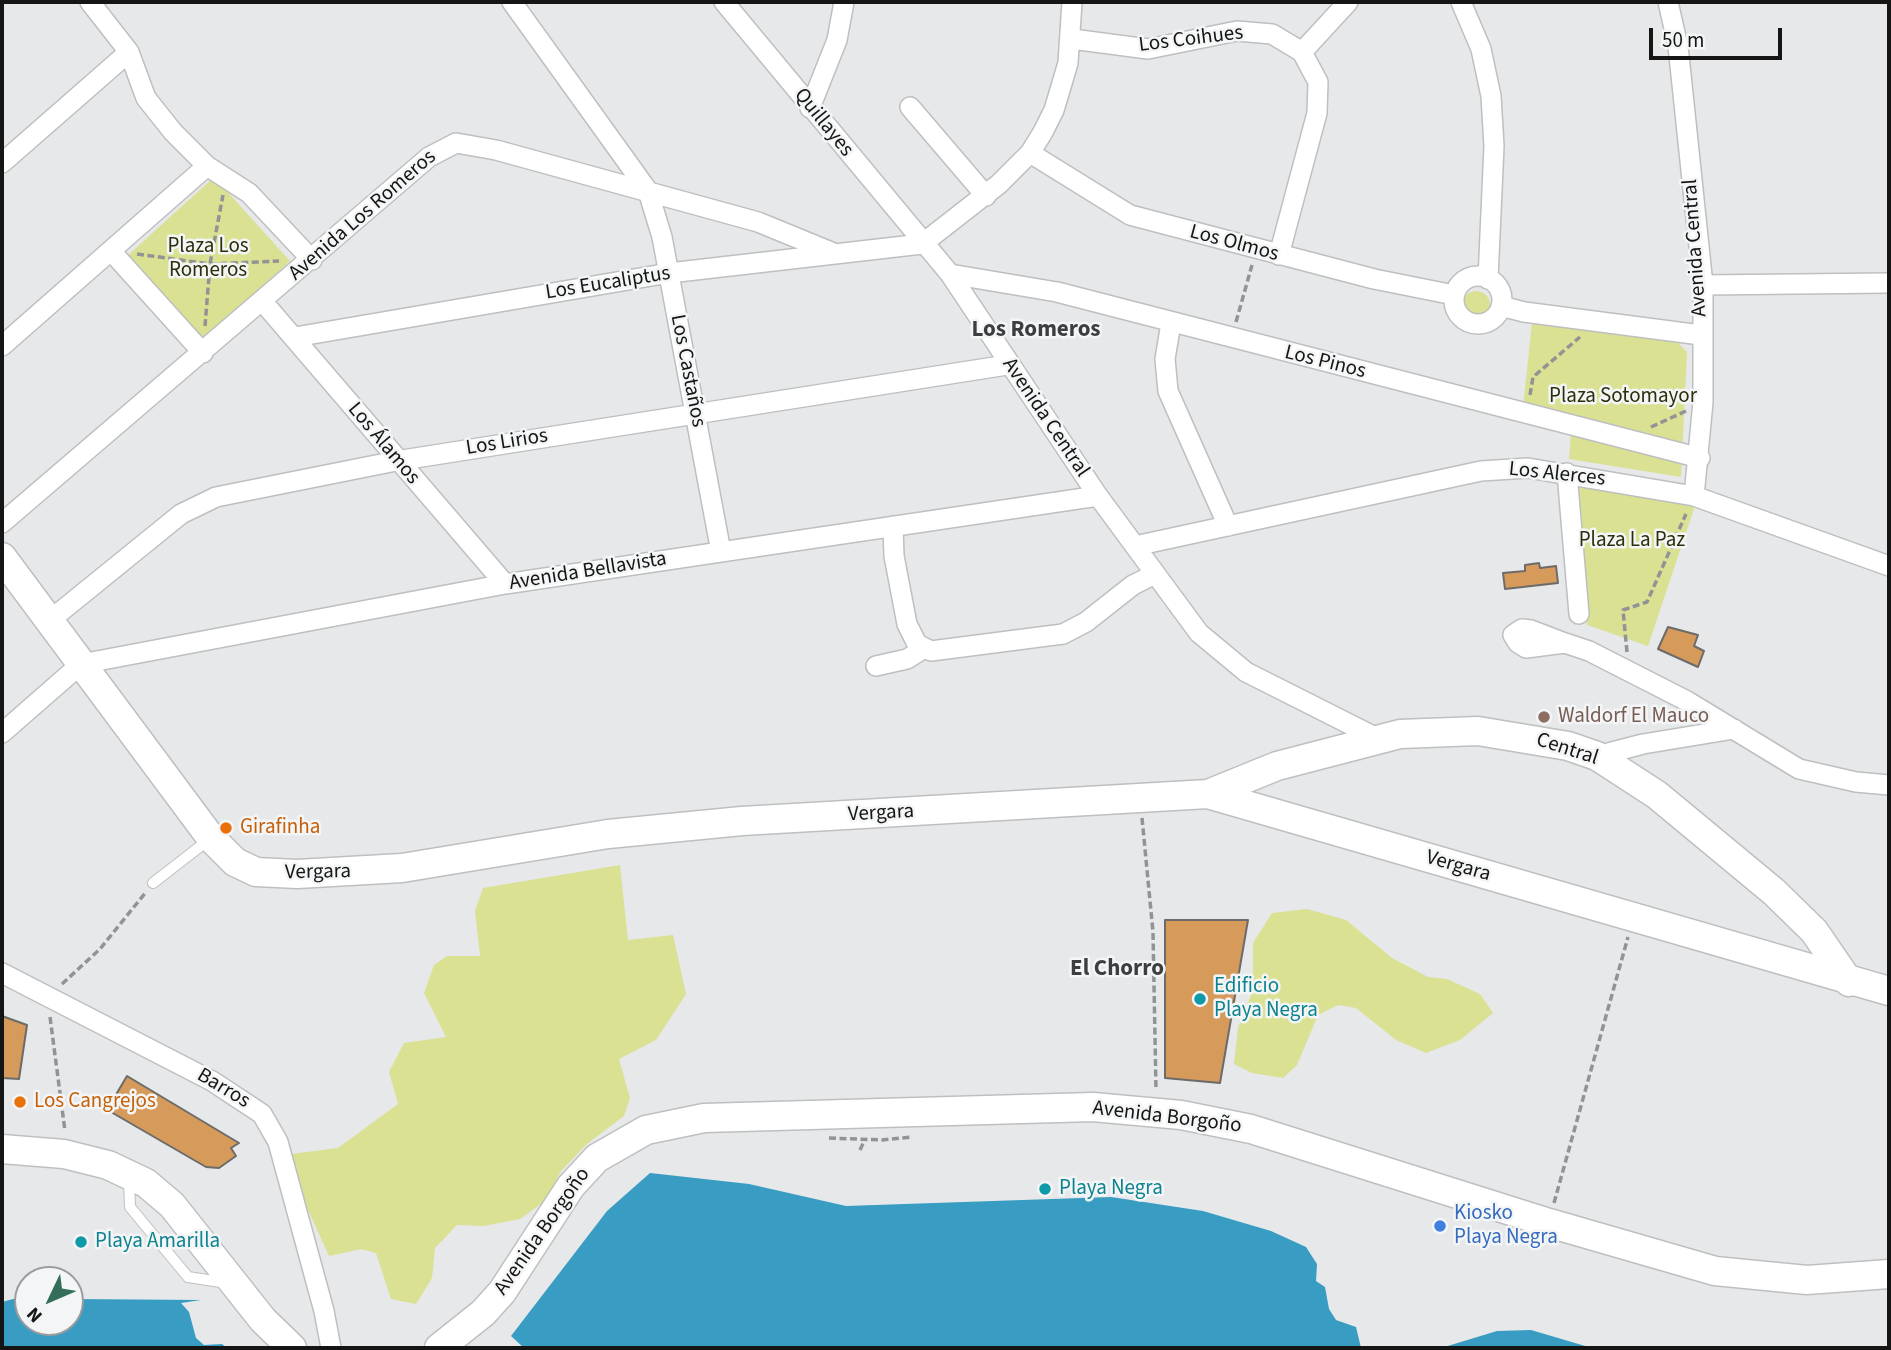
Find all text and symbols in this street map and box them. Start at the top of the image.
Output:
scale bar [1653,14,1786,58]
street label: Los Coihues [1137,21,1245,59]
text: 50 m [1662,25,1704,55]
street label: Quillayes [788,84,858,162]
street label: Avenida Los Romeros [284,145,442,287]
street label: Avenida Central [1679,178,1713,318]
street label: Los Olmos [1187,220,1281,268]
park label: Plaza Los Romeros [167,234,249,284]
street label: Los Eucaliptus [544,262,672,306]
street label: Los Castaños [664,313,710,429]
district label: Los Romeros [971,317,1101,345]
street label: Los Pinos [1282,341,1368,385]
street label: Avenida Central [996,354,1094,482]
park label: Plaza Sotomayor [1549,384,1697,410]
street label: Los Álamos [341,398,425,490]
street label: Los Lirios [464,424,550,462]
street label: Los Alerces [1508,457,1606,493]
park label: Plaza La Paz [1579,528,1685,554]
street label: Avenida Bellavista [507,547,669,597]
place label: Waldorf El Mauco [1558,704,1709,730]
marker: Waldorf El Mauco [1536,709,1552,725]
street label: Central [1533,728,1601,772]
street label: Vergara [847,800,915,828]
place label: Girafinha [240,815,320,841]
marker: Girafinha [218,820,234,836]
street label: Vergara [1423,846,1493,888]
street label: Vergara [285,860,351,886]
district label: El Chorro [1070,956,1164,984]
place label: Edificio Playa Negra [1214,974,1318,1024]
marker: Edificio Playa Negra [1192,991,1208,1007]
street label: Barros [192,1063,254,1115]
place label: Los Cangrejos [34,1089,156,1115]
marker: Los Cangrejos [12,1094,28,1110]
street label: Avenida Borgoño [1091,1096,1243,1140]
street label: Avenida Borgoño [490,1163,596,1301]
place label: Playa Negra [1059,1176,1163,1202]
marker: Playa Negra [1037,1181,1053,1197]
place label: Kiosko Playa Negra [1454,1201,1558,1251]
marker: Kiosko Playa Negra [1432,1218,1448,1234]
place label: Playa Amarilla [95,1229,220,1255]
marker: Playa Amarilla [73,1234,89,1250]
north arrow [14,1266,84,1336]
text: N [21,1301,49,1328]

